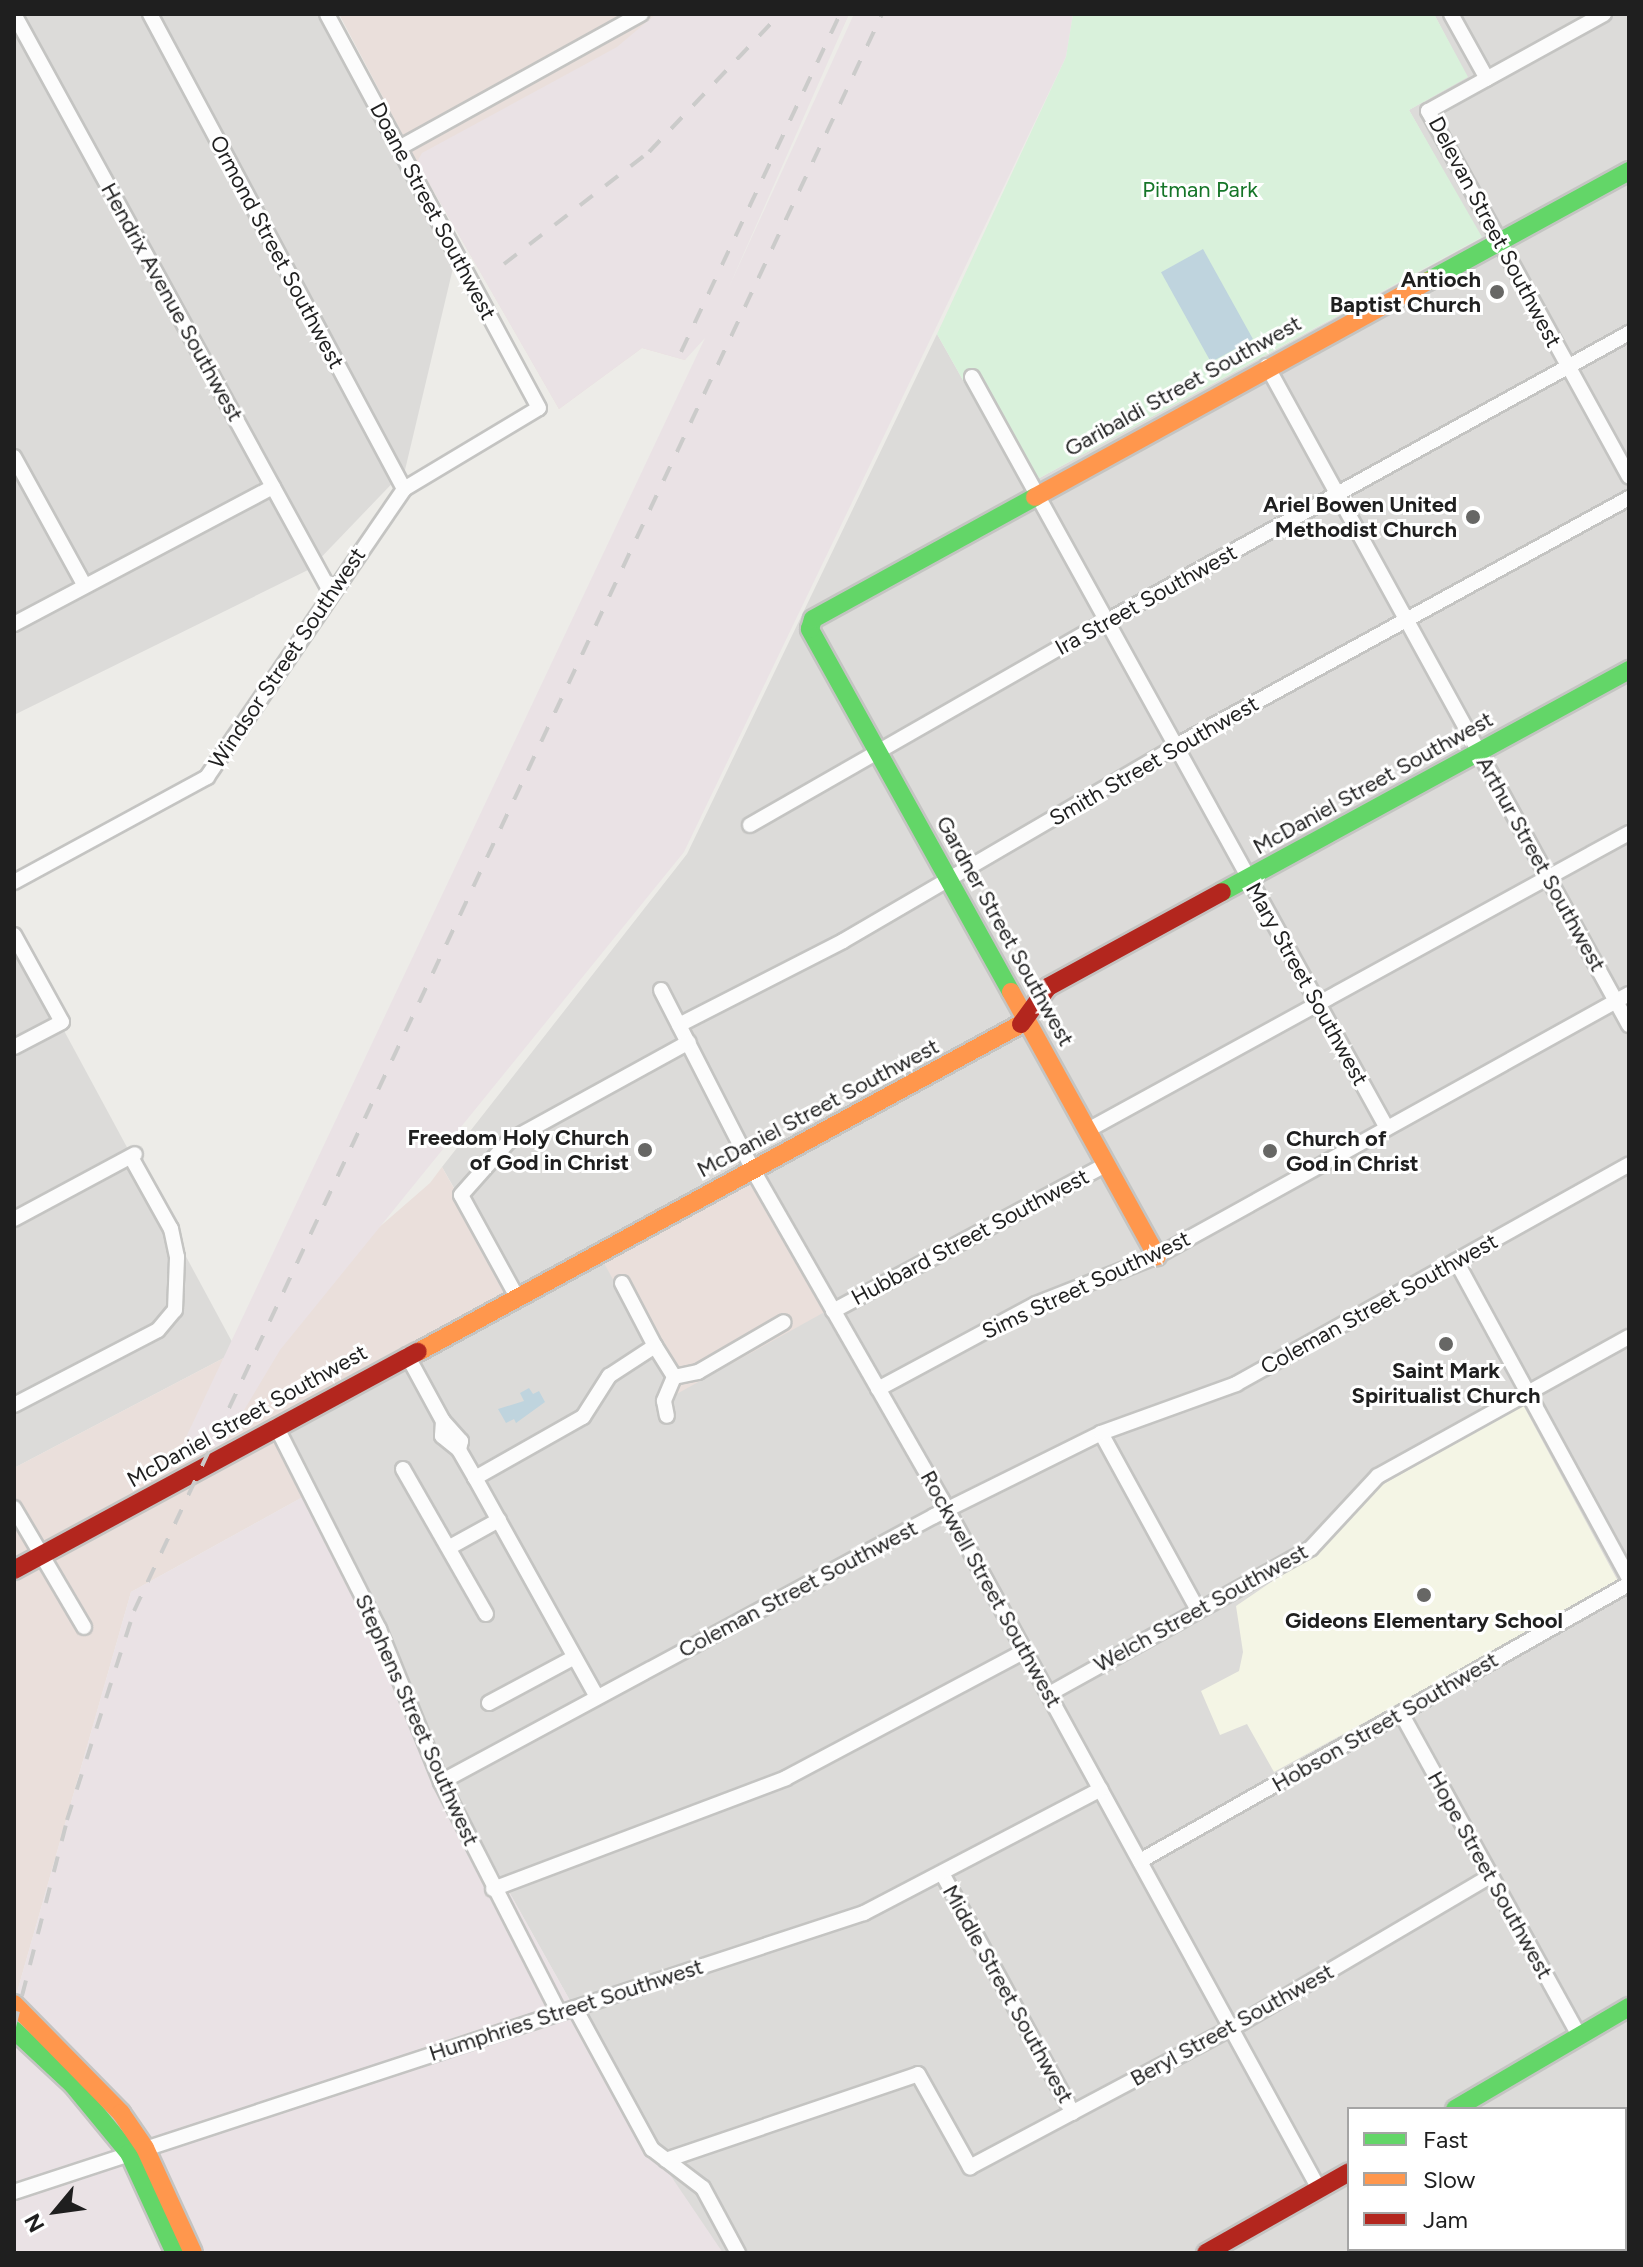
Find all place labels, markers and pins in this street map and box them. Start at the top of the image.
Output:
place label: Antioch Baptist Church [1330,266,1481,318]
marker: Antioch Baptist Church [1488,283,1506,301]
place label: Ariel Bowen United Methodist Church [1263,491,1457,542]
marker: Ariel Bowen United Methodist Church [1464,508,1482,526]
place label: Freedom Holy Church of God in Christ [408,1124,629,1176]
place label: Church of God in Christ [1286,1125,1419,1176]
marker: Freedom Holy Church of God in Christ [636,1141,654,1159]
marker: Church of God in Christ [1261,1142,1279,1160]
marker: Saint Mark Spiritualist Church [1437,1335,1455,1353]
place label: Saint Mark Spiritualist Church [1352,1357,1540,1408]
marker: Gideons Elementary School [1415,1586,1433,1604]
place label: Gideons Elementary School [1285,1608,1563,1634]

